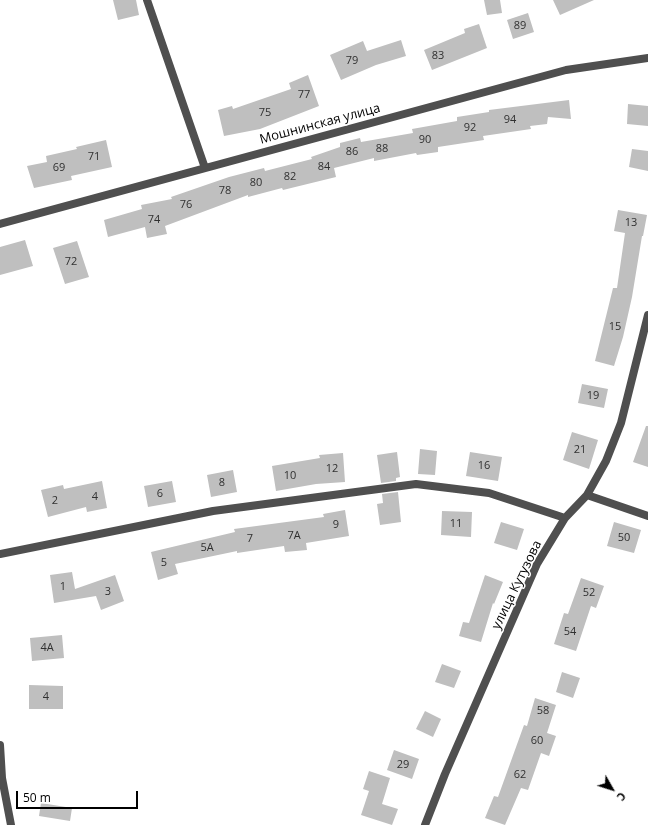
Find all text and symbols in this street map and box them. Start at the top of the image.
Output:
house number: 89 [514,19,526,33]
house number: 83 [432,49,444,63]
house number: 79 [346,54,358,68]
house number: 77 [298,88,310,102]
street label: Мошнинская улица [258,100,382,148]
house number: 75 [259,106,271,120]
house number: 94 [504,113,516,127]
house number: 92 [464,121,476,135]
house number: 90 [419,133,431,147]
house number: 88 [376,142,388,156]
house number: 86 [346,145,358,159]
house number: 71 [88,150,100,164]
house number: 84 [318,160,330,174]
house number: 69 [53,161,65,175]
house number: 82 [284,170,296,184]
house number: 80 [250,176,262,190]
house number: 78 [219,184,231,198]
house number: 76 [180,198,192,212]
house number: 74 [148,213,160,227]
house number: 13 [625,216,637,230]
house number: 72 [65,255,77,269]
house number: 15 [609,320,621,334]
house number: 19 [587,389,599,403]
house number: 21 [574,443,586,457]
house number: 16 [478,459,490,473]
house number: 12 [326,462,338,476]
house number: 10 [284,469,296,483]
house number: 8 [219,476,225,490]
house number: 6 [157,487,163,501]
house number: 4 [92,490,98,504]
house number: 2 [52,494,58,508]
house number: 11 [450,517,462,531]
house number: 9 [333,518,339,532]
house number: 7А [287,529,301,543]
house number: 50 [618,531,630,545]
house number: 7 [247,532,253,546]
street label: улица Кутузова [489,538,545,632]
house number: 5А [200,541,214,555]
house number: 5 [161,556,167,570]
house number: 1 [60,580,66,594]
house number: 3 [105,585,111,599]
house number: 52 [583,586,595,600]
house number: 54 [564,625,576,639]
house number: 4А [40,641,54,655]
house number: 4 [43,690,49,704]
house number: 58 [537,704,549,718]
house number: 60 [531,734,543,748]
house number: 29 [397,758,409,772]
house number: 62 [514,768,526,782]
north arrow [592,769,632,809]
scale bar [18,783,140,809]
text: 50 m [23,789,51,806]
text: С [614,789,630,804]

